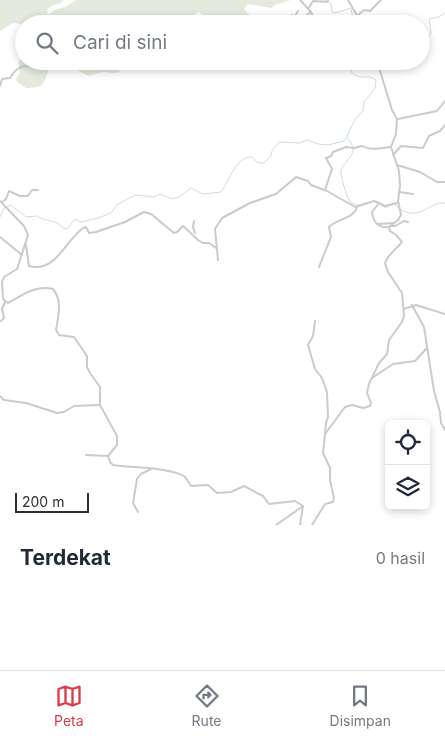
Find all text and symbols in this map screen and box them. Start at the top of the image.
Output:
search box [15,15,430,70]
icon: search [33,29,61,57]
text: Cari di sini [73,31,167,54]
map controls [385,420,430,510]
button: locate [385,420,430,465]
button: layers [385,465,430,510]
scale bar [15,490,89,513]
text: 200 m [22,493,64,510]
text: Terdekat [20,545,111,570]
text: 0 hasil [376,548,425,568]
tab: Peta [54,682,84,729]
tab: Rute [192,682,222,729]
tab: Disimpan [330,682,391,729]

